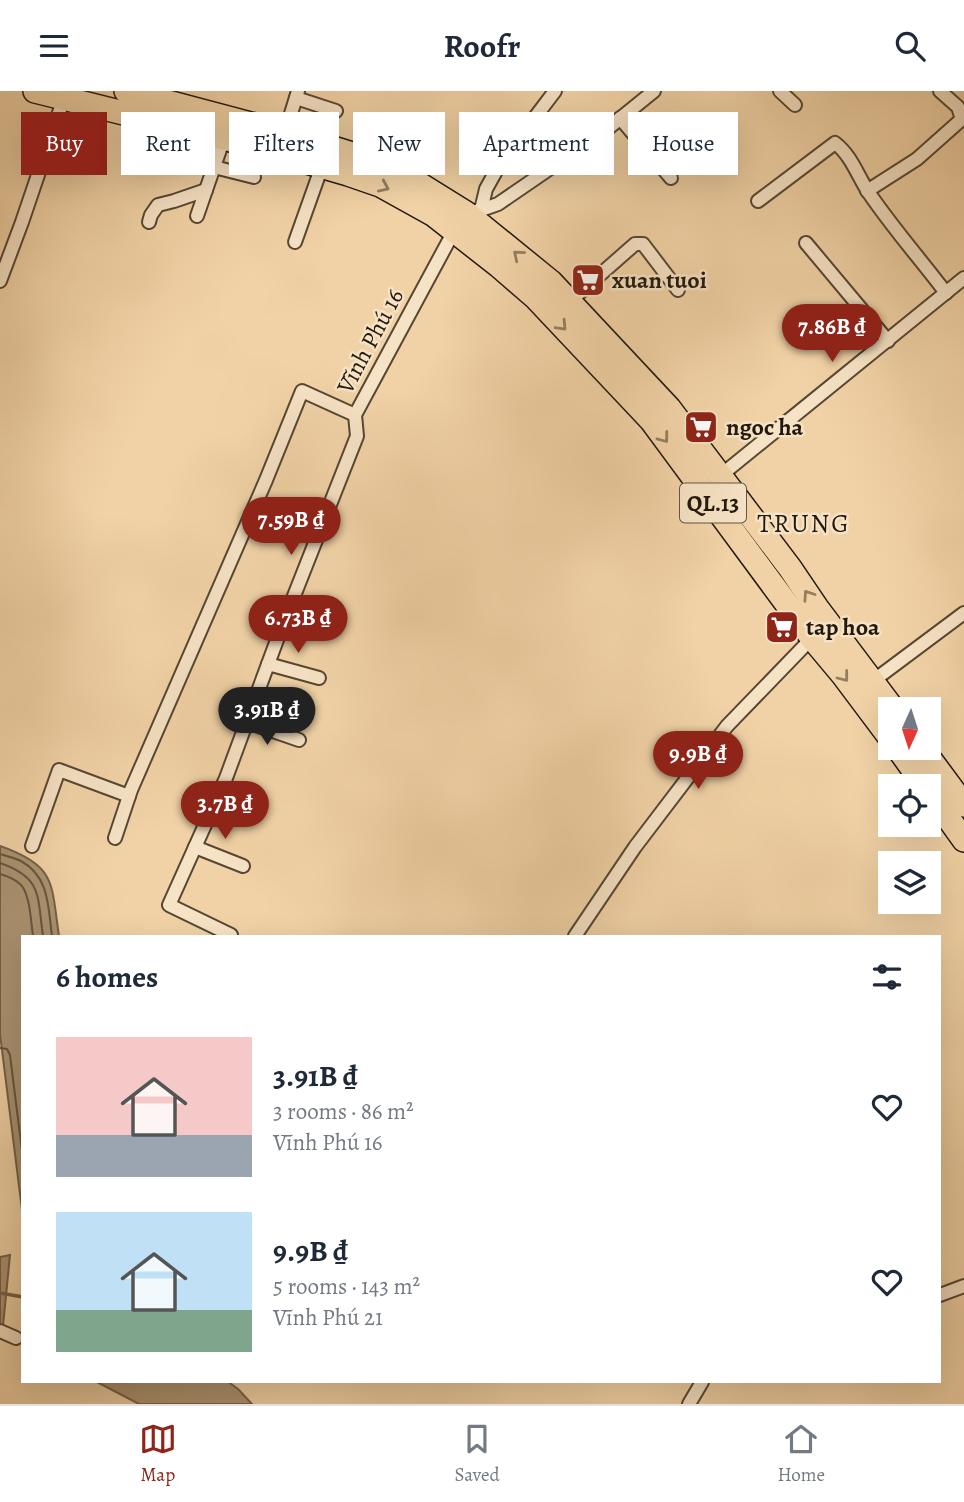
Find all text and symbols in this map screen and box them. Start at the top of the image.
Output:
text: Roofr [444,24,520,68]
icon: menu [35,27,73,65]
icon: search [891,27,929,65]
chip: Buy [21,112,107,175]
chip: Rent [121,112,215,175]
chip: Filters [229,112,339,175]
chip: New [353,112,445,175]
chip: Apartment [459,112,614,175]
chip: House [628,112,738,175]
one-way arrow [377,179,389,193]
one-way arrow [513,251,526,263]
supermarket icon: xuan tuoi [569,261,607,299]
place label: xuan tuoi [612,264,707,296]
street label: Vĩnh Phú 16 [329,283,411,400]
pin: 7.86B ₫ [767,305,897,364]
text: 7.86B ₫ [798,311,866,342]
one-way arrow [554,318,567,331]
supermarket icon: ngoc ha [682,408,720,446]
place label: ngoc ha [726,411,804,443]
one-way arrow [656,430,668,442]
road number: QL.13 [680,483,746,523]
pin: 7.59B ₫ [226,497,356,557]
text: 7.59B ₫ [258,504,324,535]
district label: TRUNG [757,506,851,541]
one-way arrow [804,590,816,603]
pin: 6.73B ₫ [233,595,363,655]
text: 6.73B ₫ [265,602,331,633]
supermarket icon: tap hoa [763,608,801,646]
place label: tap hoa [806,611,880,643]
one-way arrow [835,669,848,681]
pin: 3.91B ₫ [202,687,332,747]
text: 3.91B ₫ [234,694,300,725]
north arrow [878,697,942,759]
map controls [878,697,941,914]
pin: 9.9B ₫ [641,731,755,791]
text: 9.9B ₫ [669,738,727,769]
button: locate [878,774,941,837]
pin: 3.7B ₫ [168,781,282,841]
text: 3.7B ₫ [197,788,253,819]
button: layers [878,851,941,914]
text: 6 homes [56,957,158,997]
icon: filters [868,958,906,996]
text: 3.91B ₫ [273,1056,358,1096]
icon: home [112,1065,196,1149]
icon: heart [868,1088,906,1126]
text: 3 rooms · 86 m² [273,1096,414,1127]
text: Vĩnh Phú 16 [273,1127,382,1158]
text: 9.9B ₫ [273,1231,348,1271]
icon: home [112,1240,196,1324]
icon: heart [868,1263,906,1301]
text: 5 rooms · 143 m² [273,1271,420,1302]
text: Vĩnh Phú 21 [273,1302,383,1333]
tab: Map [139,1420,177,1488]
tab: Saved [455,1420,500,1488]
tab: Home [777,1420,825,1488]

